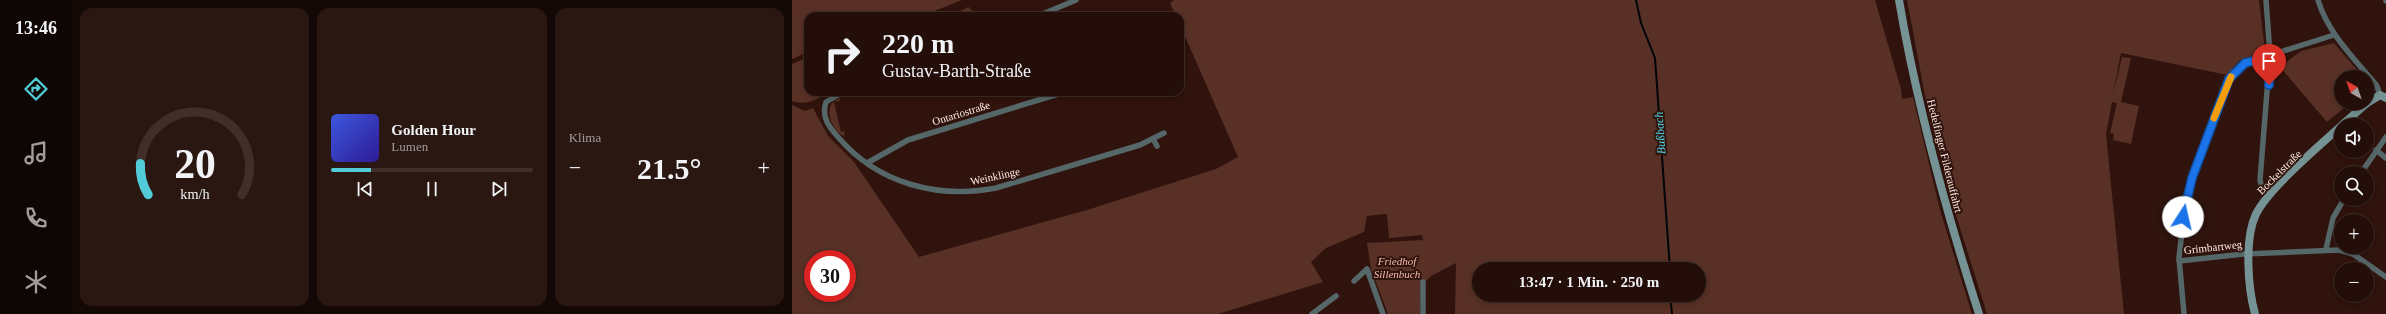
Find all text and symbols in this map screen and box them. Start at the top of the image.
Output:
text: 13:46 [15,18,57,38]
icon: right [816,28,868,80]
text: 220 m [882,28,954,59]
pin [2252,44,2286,85]
icon: arrive [2258,50,2280,72]
text: Gustav-Barth-Straße [882,61,1031,81]
north arrow [2334,70,2374,110]
map controls [2334,70,2374,302]
icon: directions [22,75,50,103]
street label: Ontariostraße [931,98,991,127]
street label: Hedelfinger Filderauffahrt [1925,98,1965,214]
water label: Bußbach [1652,111,1668,155]
button: sound [2334,118,2374,158]
text: Golden Hour [391,122,476,138]
text: Klima [569,130,601,145]
icon: music [22,139,50,167]
text: Lumen [391,139,428,154]
text: 20 [174,141,215,187]
street label: Bockelstraße [2254,147,2304,197]
text: 21.5° [637,152,702,185]
text: − [569,155,581,180]
text: + [758,155,770,180]
street label: Weinklinge [969,165,1021,187]
button: search [2334,166,2374,206]
icon: previous [354,178,376,200]
icon: pause [421,178,443,200]
icon: next [488,178,510,200]
text: km/h [180,186,209,202]
position arrow [2162,196,2204,238]
icon: phone [22,204,50,232]
button: + [2334,214,2374,254]
street label: Grimbartweg [2183,238,2243,256]
speed limit sign: 30 [804,250,856,302]
park label: Friedhof Sillenbuch [1374,255,1421,280]
button: − [2334,262,2374,302]
icon: climate [22,268,50,296]
text: 13:47 · 1 Min. · 250 m [1519,274,1659,290]

